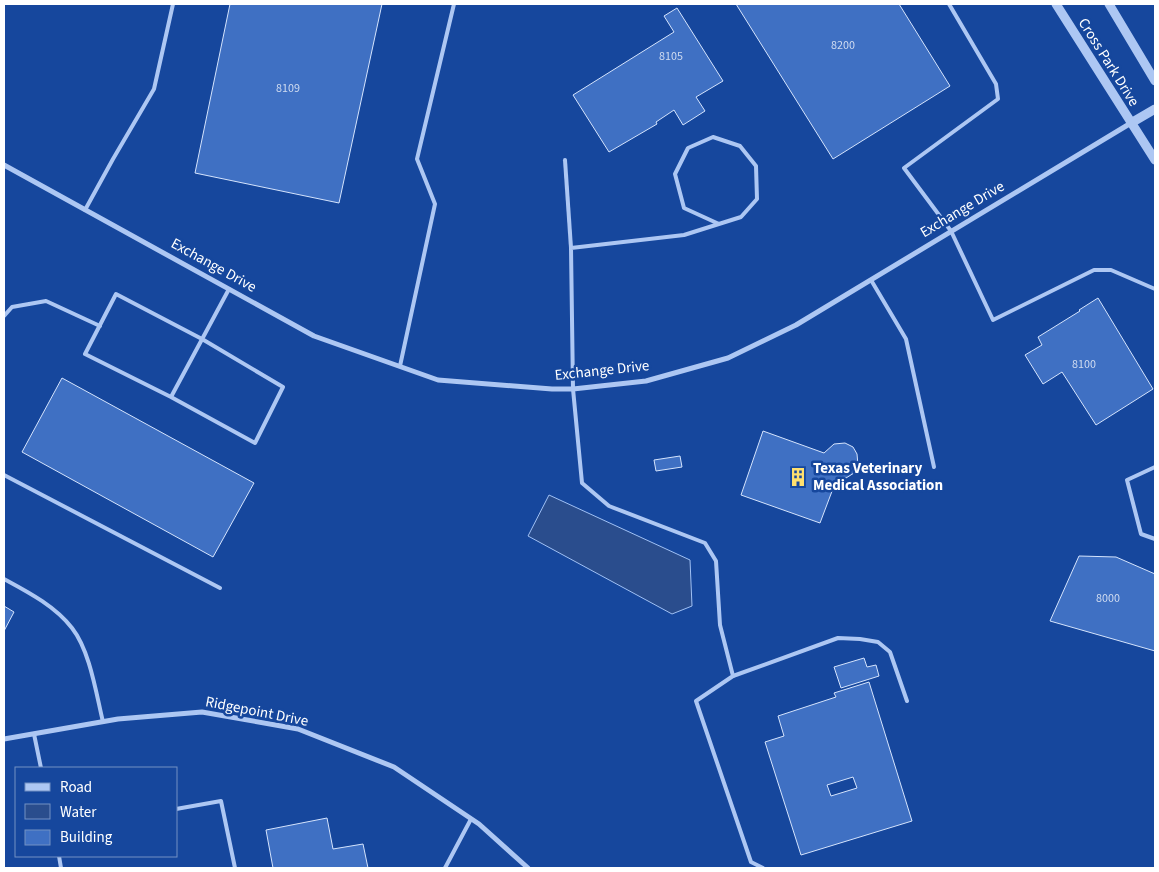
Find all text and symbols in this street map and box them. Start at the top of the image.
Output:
street label: Cross Park Drive [1073,14,1144,111]
house number: 8200 [831,37,855,54]
house number: 8105 [659,48,683,65]
house number: 8109 [276,80,300,97]
street label: Exchange Drive [916,176,1008,243]
street label: Exchange Drive [167,233,260,298]
street label: Exchange Drive [554,355,650,386]
house number: 8100 [1072,356,1096,373]
place label: Texas Veterinary Medical Association [813,458,943,496]
building icon: Texas Veterinary Medical Association [787,466,809,488]
house number: 8000 [1096,590,1120,607]
street label: Ridgepoint Drive [204,691,310,732]
legend [15,767,178,857]
text: Road [60,777,92,798]
text: Water [60,802,97,823]
text: Building [60,827,113,848]

